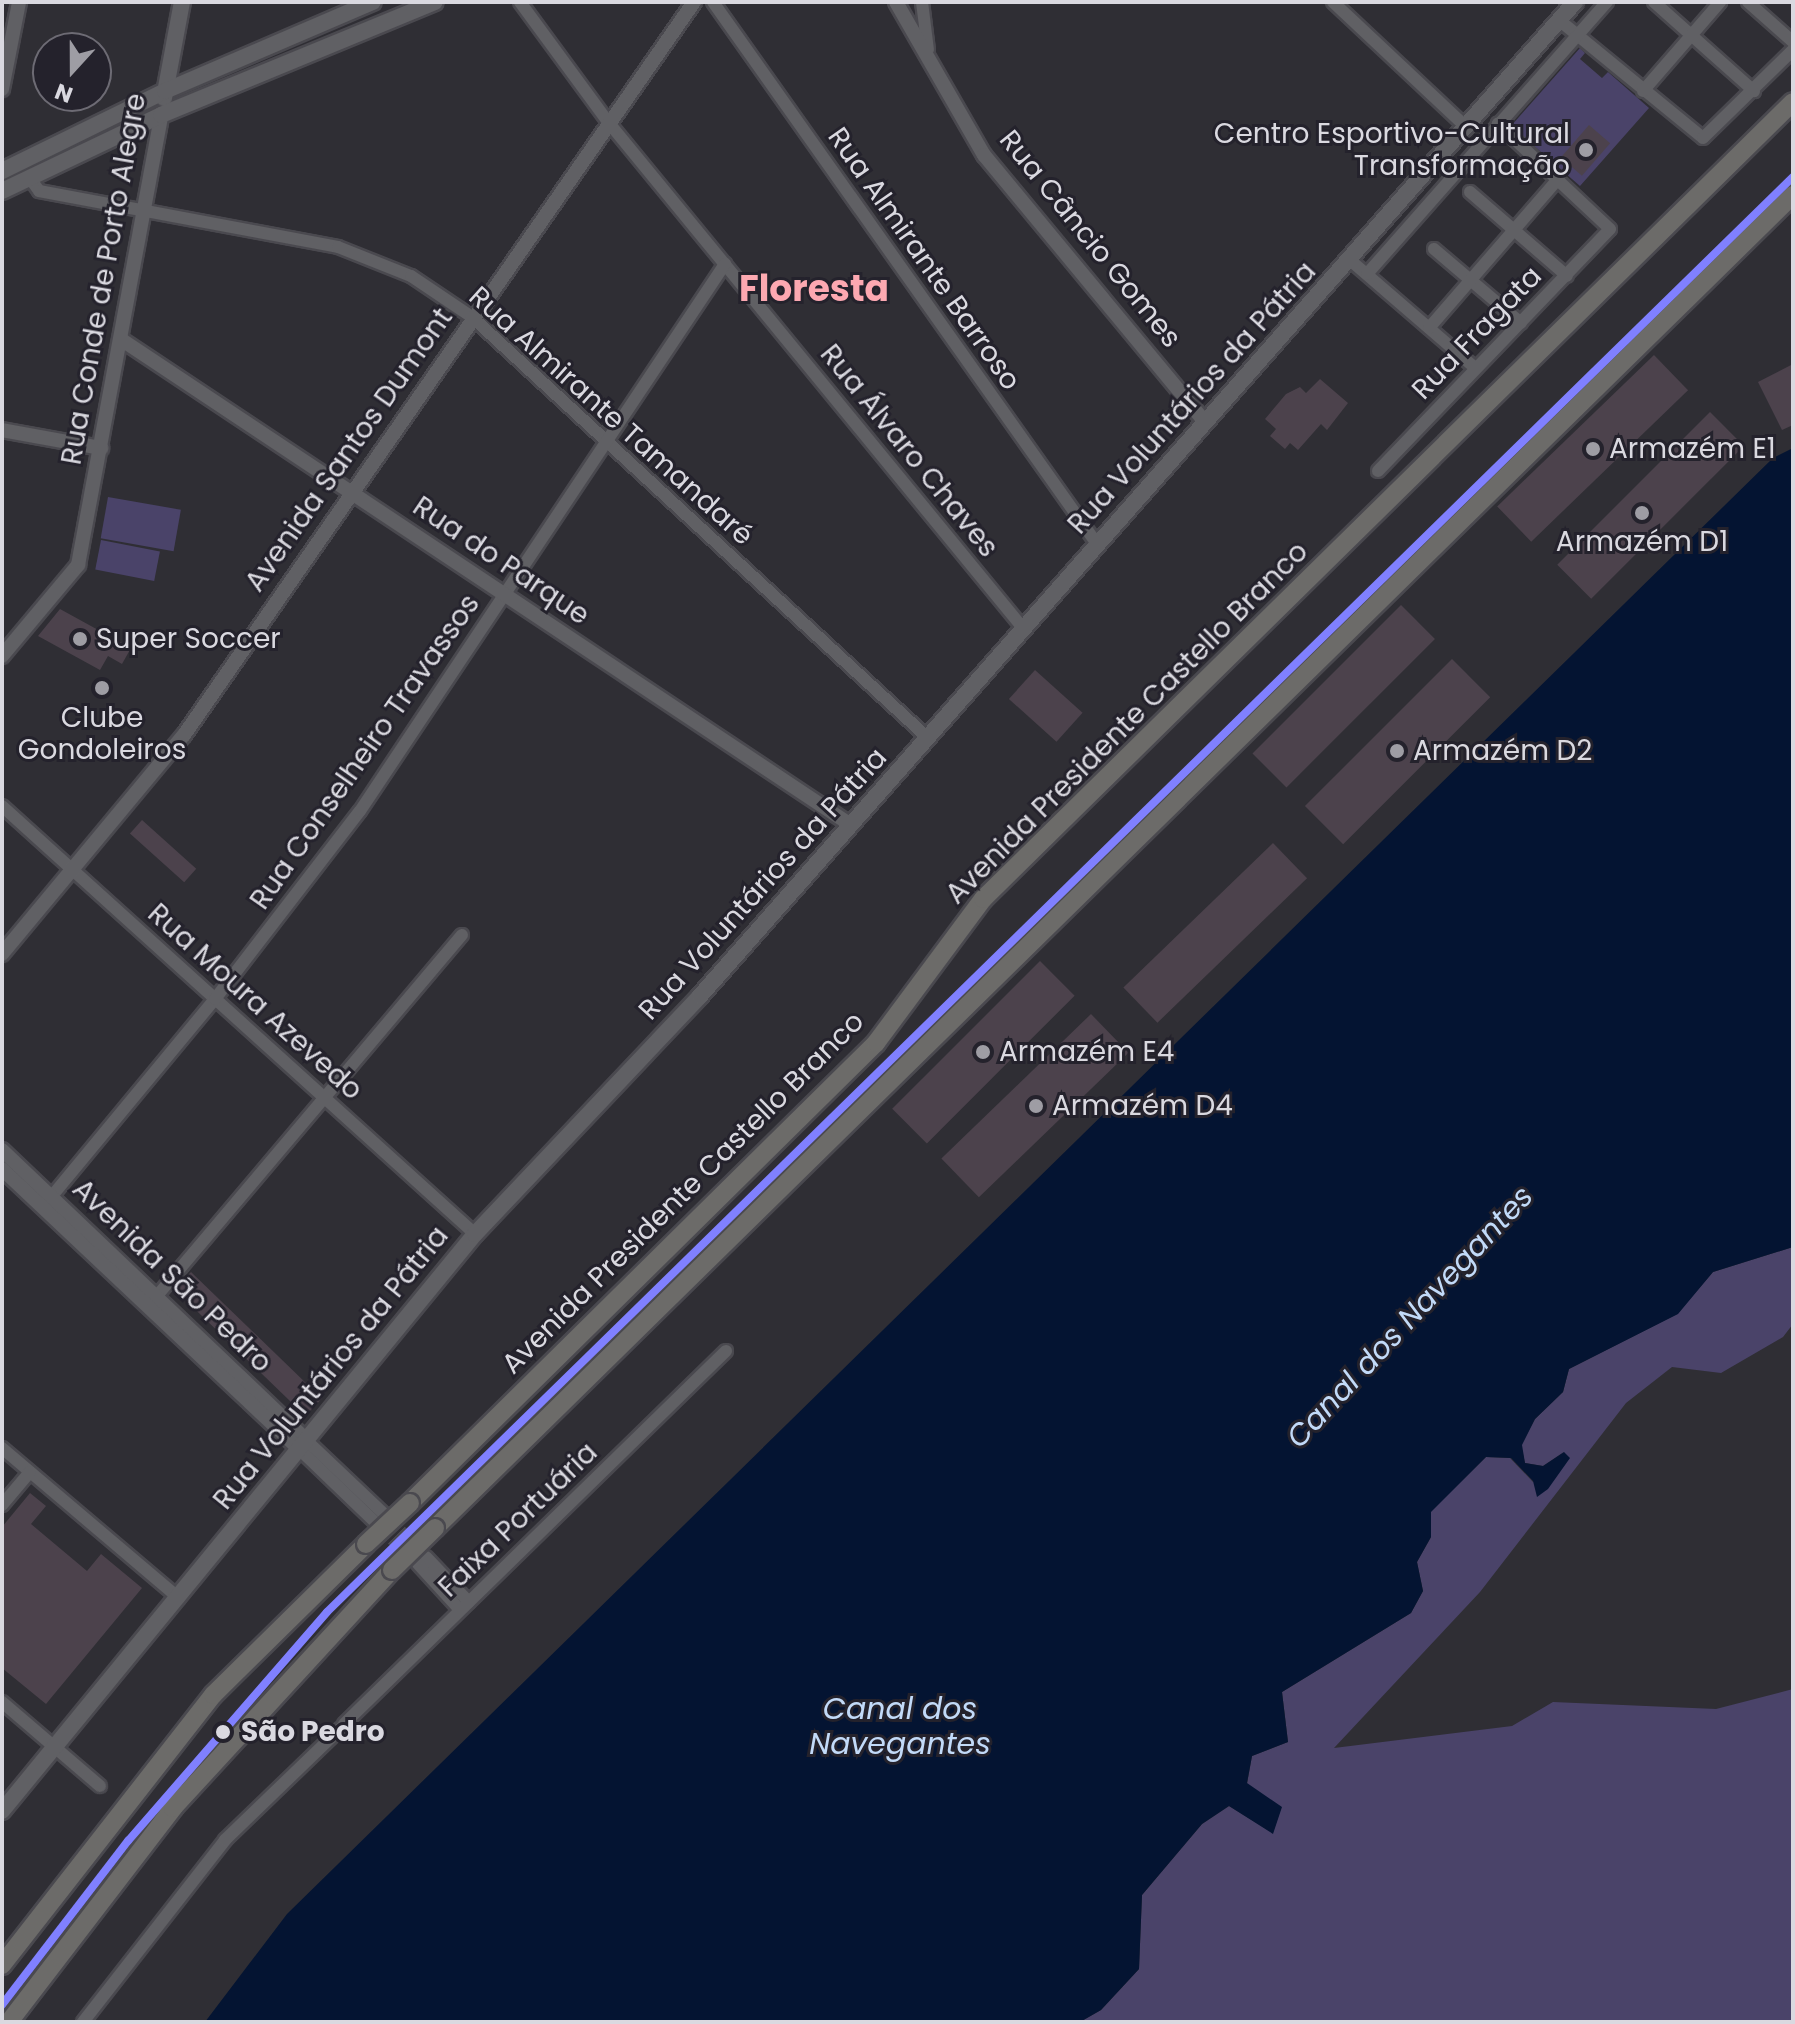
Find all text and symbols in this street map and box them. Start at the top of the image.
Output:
north arrow [32,32,112,112]
text: N [51,76,77,110]
street label: Rua Conde de Porto Alegre [55,91,153,467]
place label: Centro Esportivo-Cultural Transformação [1214,117,1570,183]
street label: Rua Almirante Barroso [821,121,1027,397]
street label: Rua Câncio Gomes [992,124,1188,354]
marker: Centro Esportivo-Cultural Transformação [1577,141,1595,159]
street label: Rua Voluntários da Pátria [1061,255,1323,541]
street label: Rua Fragata [1405,260,1549,406]
district label: Floresta [739,267,889,311]
street label: Rua Almirante Tamandaré [462,280,760,552]
street label: Avenida Santos Dumont [238,302,460,598]
street label: Rua Álvaro Chaves [813,338,1005,564]
place label: Armazém E1 [1609,432,1776,466]
marker: Armazém E1 [1584,440,1602,458]
street label: Rua do Parque [406,490,596,632]
marker: Armazém D1 [1633,504,1651,522]
place label: Armazém D1 [1556,525,1728,559]
street label: Avenida Presidente Castello Branco [939,535,1315,911]
street label: Rua Conselheiro Travassos [243,588,487,916]
place label: Super Soccer [96,622,281,656]
marker: Super Soccer [71,630,89,648]
marker: Clube Gondoleiros [93,679,111,697]
place label: Clube Gondoleiros [18,701,186,767]
place label: Armazém D2 [1413,734,1592,768]
street label: Rua Voluntários da Pátria [632,741,894,1027]
marker: Armazém D2 [1388,742,1406,760]
street label: Rua Moura Azevedo [141,897,369,1107]
street label: Avenida Presidente Castello Branco [495,1005,871,1381]
place label: Armazém E4 [999,1035,1174,1069]
marker: Armazém E4 [974,1043,992,1061]
place label: Armazém D4 [1052,1089,1233,1123]
marker: Armazém D4 [1027,1097,1045,1115]
street label: Avenida São Pedro [65,1172,279,1380]
water label: Canal dos Navegantes [1279,1179,1541,1455]
street label: Rua Voluntários da Pátria [206,1220,456,1516]
street label: Faixa Portuária [432,1436,604,1604]
water label: Canal dos Navegantes [809,1691,991,1762]
place label: São Pedro [241,1715,385,1749]
marker: São Pedro [212,1721,234,1743]

